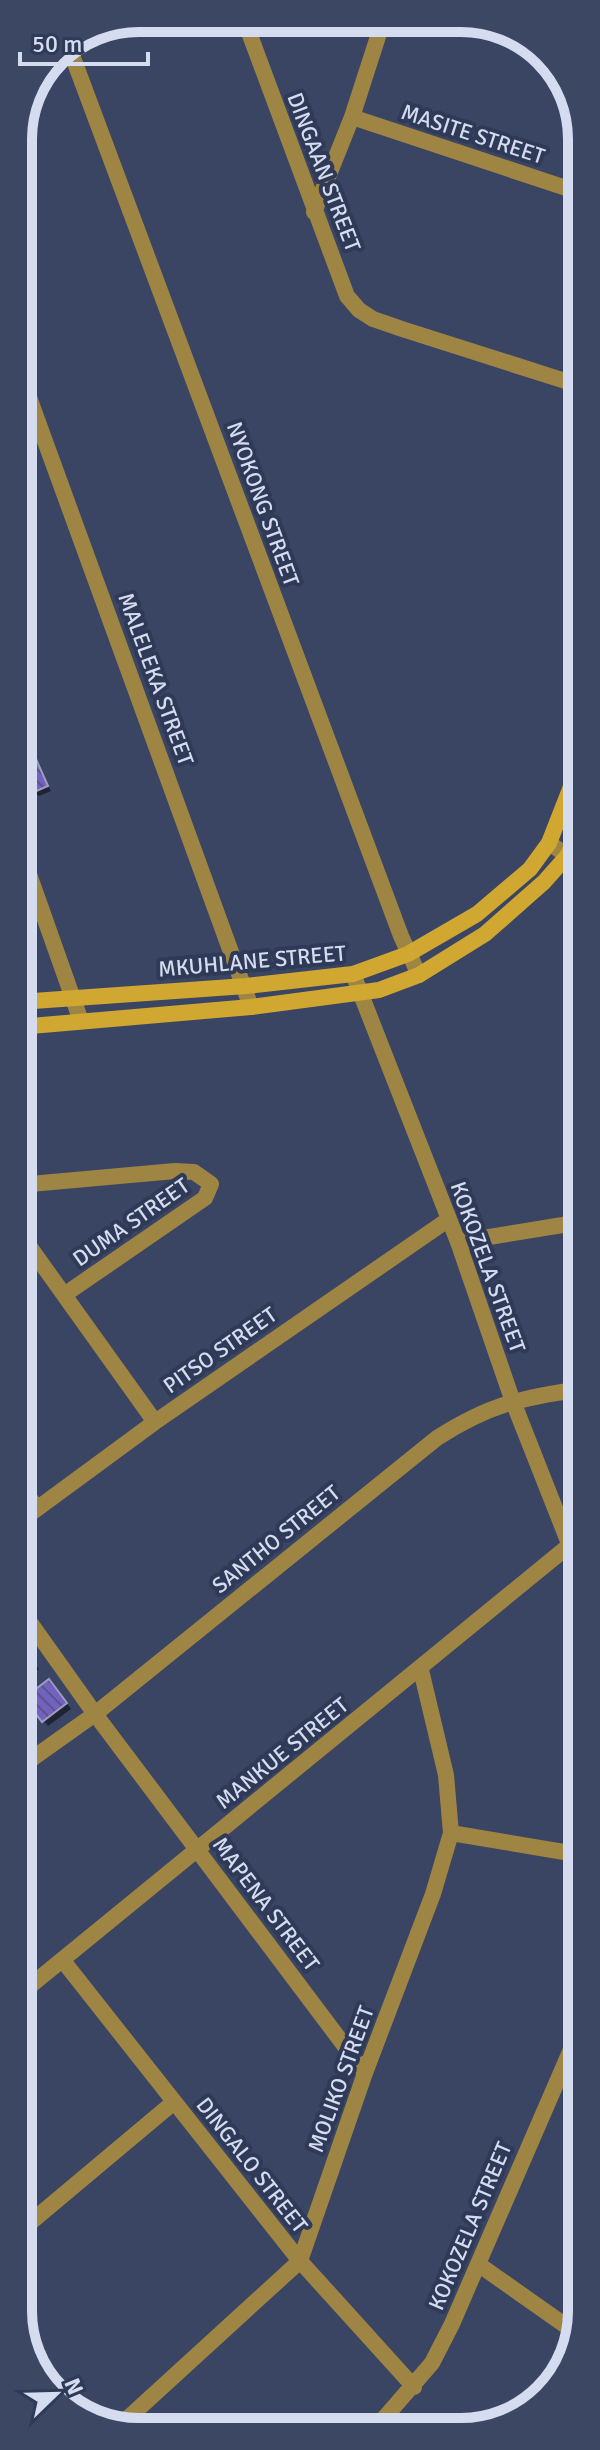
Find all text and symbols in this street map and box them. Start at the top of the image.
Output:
scale bar [20,16,148,66]
text: 50 m [32,29,82,59]
street label: DINGAAN STREET [281,89,367,255]
street label: MASITE STREET [398,98,548,170]
street label: NYOKONG STREET [221,418,305,590]
street label: MALELEKA STREET [112,589,200,769]
street label: MKUHLANE STREET [157,939,347,983]
street label: DUMA STREET [67,1172,195,1272]
street label: KOKOZELA STREET [445,1178,532,1356]
street label: PITSO STREET [158,1301,282,1399]
street label: SANTHO STREET [206,1479,346,1599]
street label: MANKUE STREET [210,1691,354,1815]
street label: MAPENA STREET [207,1832,325,1976]
street label: MOLIKO STREET [302,2002,380,2156]
street label: DINGALO STREET [191,2092,313,2238]
street label: KOKOZELA STREET [422,2138,518,2314]
north arrow [16,2354,96,2434]
text: N [59,2374,89,2399]

